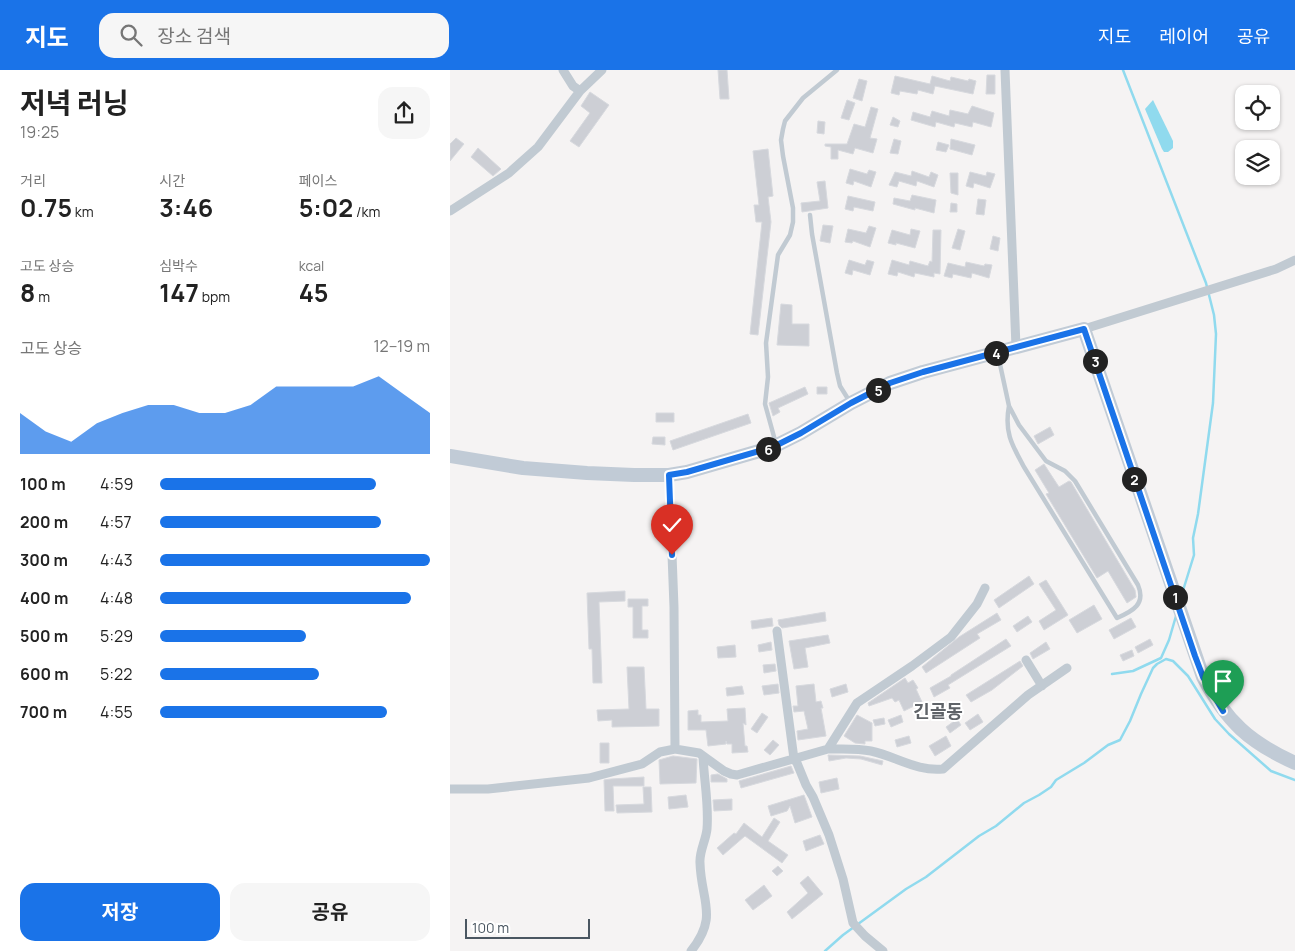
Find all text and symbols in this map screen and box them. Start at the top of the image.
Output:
search box [99,13,449,58]
text: 지도 [25,20,69,53]
icon: search [117,21,145,49]
text: 장소 검색 [157,23,231,49]
text: 지도 [1098,24,1131,48]
text: 레이어 [1159,24,1209,48]
text: 공유 [1237,24,1270,48]
text: 저녁 러닝 [20,83,129,121]
map controls [1235,85,1280,185]
button: locate [1235,85,1280,130]
button: share [378,87,430,139]
text: 19:25 [20,121,59,143]
button: layers [1235,140,1280,185]
text: 거리 [20,171,46,190]
text: 시간 [159,171,185,190]
text: 페이스 [299,171,337,190]
text: 0.75 [20,190,72,225]
text: 3:46 [159,190,213,225]
text: 5:02 [299,190,353,225]
text: km [72,202,94,221]
text: /km [353,202,380,221]
text: 고도 상승 [20,256,74,275]
text: 심박수 [159,256,198,275]
text: kcal [299,256,324,275]
text: 8 [20,275,35,310]
text: 147 [159,275,199,310]
text: 45 [299,275,329,310]
text: m [35,287,50,306]
text: bpm [199,287,230,306]
text: 12–19 m [373,335,430,357]
text: 고도 상승 [20,337,82,359]
pin: 4 [984,340,1008,366]
text: 4 [992,344,1001,363]
pin: 3 [1082,348,1108,374]
text: 3 [1091,352,1100,371]
pin: 5 [866,378,890,402]
text: 5 [874,381,883,400]
pin: 6 [756,436,780,462]
text: 6 [764,440,773,459]
pin: 2 [1122,466,1146,492]
text: 2 [1130,470,1139,489]
text: 100 m [20,473,66,495]
text: 4:59 [100,473,133,495]
pin [651,504,693,555]
text: 200 m [20,511,68,533]
text: 4:57 [100,511,132,533]
icon: check [658,511,686,539]
text: 300 m [20,549,68,571]
text: 4:43 [100,549,133,571]
pin: 1 [1162,584,1188,610]
text: 400 m [20,587,68,609]
text: 4:48 [100,587,133,609]
text: 1 [1172,588,1179,607]
text: 500 m [20,625,68,647]
text: 5:29 [100,625,133,647]
pin [1202,660,1244,711]
text: 600 m [20,663,69,685]
text: 5:22 [100,663,132,685]
icon: arrive [1209,667,1237,695]
district label: 긴골동 [913,699,963,723]
text: 700 m [20,701,67,723]
text: 4:55 [100,701,133,723]
button: 저장 [20,883,220,941]
button: 공유 [230,883,430,941]
scale bar [465,916,590,939]
text: 100 m [472,918,509,937]

